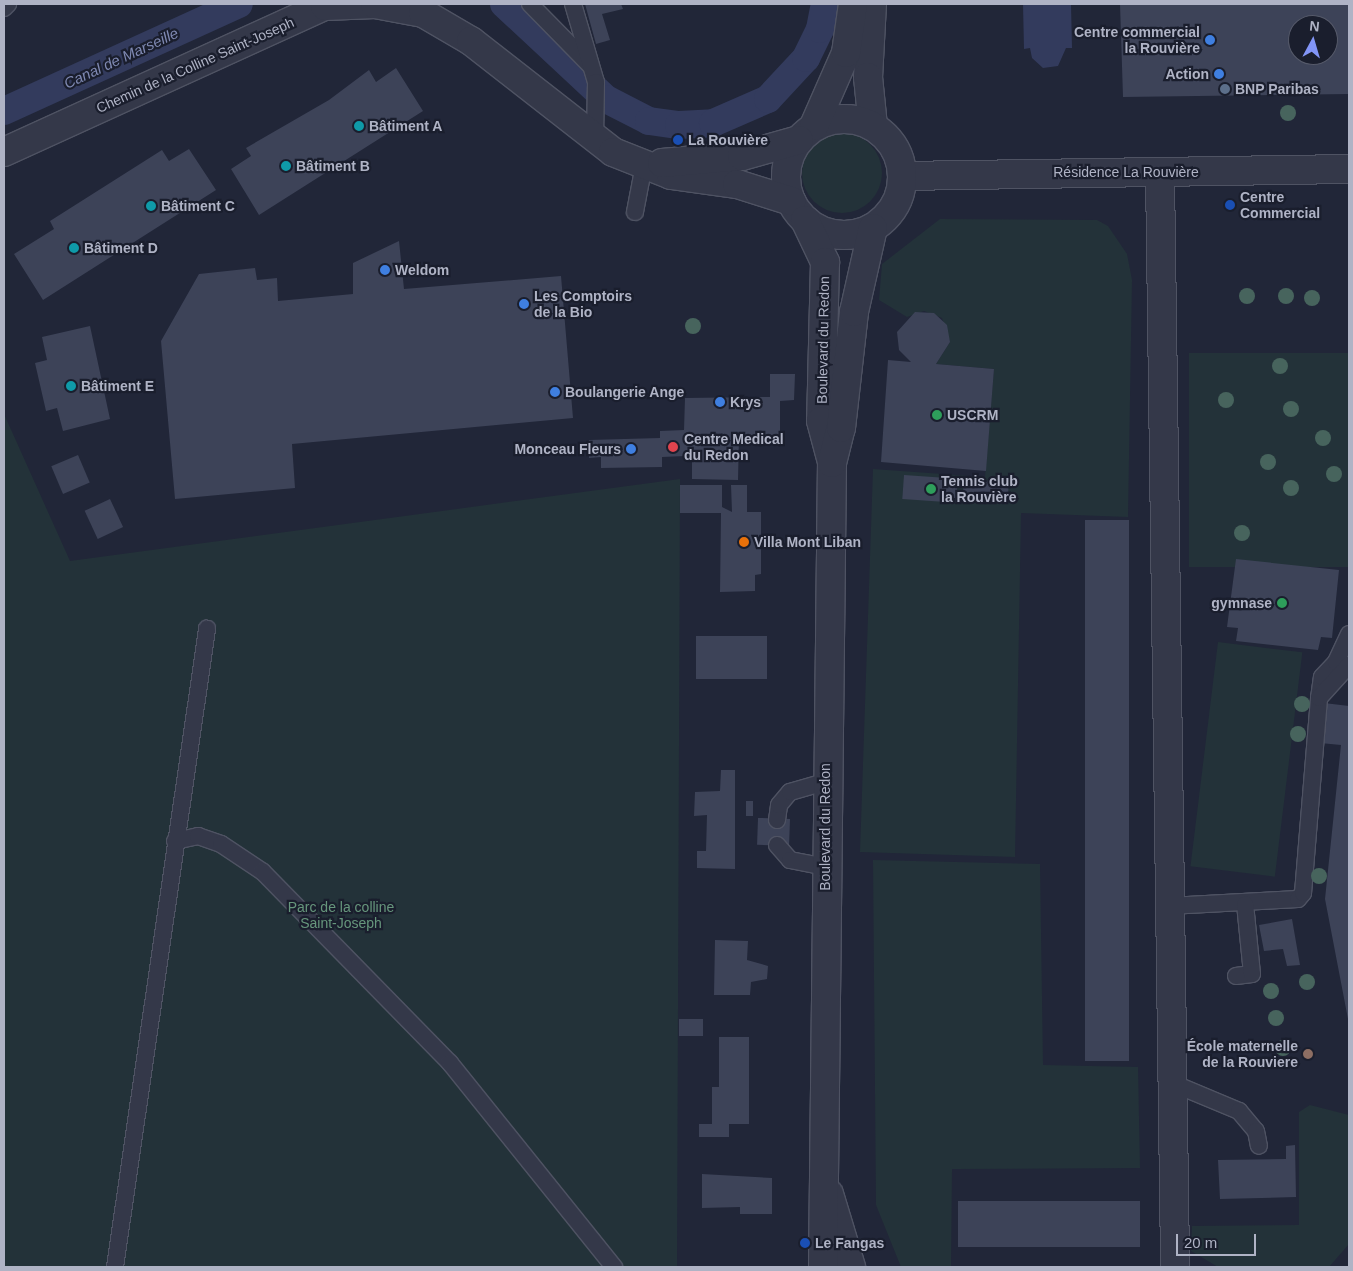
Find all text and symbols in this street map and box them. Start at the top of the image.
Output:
street label: Chemin de la Colline Saint-Joseph [93,14,297,116]
north arrow [1288,15,1338,65]
text: N [1309,18,1320,35]
water label: Canal de Marseille [61,24,181,92]
place label: Centre commercial la Rouvière [1074,24,1200,56]
marker: Centre commercial la Rouvière [1204,34,1216,46]
place label: Action [1165,66,1209,82]
marker: Action [1213,68,1225,80]
place label: BNP Paribas [1235,81,1319,97]
marker: BNP Paribas [1219,83,1231,95]
place label: Bâtiment A [369,118,443,134]
marker: Bâtiment A [353,120,365,132]
place label: La Rouvière [688,132,768,148]
marker: La Rouvière [672,134,684,146]
place label: Bâtiment B [296,158,370,174]
marker: Bâtiment B [280,160,292,172]
street label: Résidence La Rouvière [1053,164,1199,180]
place label: Centre Commercial [1240,189,1320,222]
place label: Bâtiment C [161,198,235,214]
marker: Centre Commercial [1224,199,1236,211]
marker: Bâtiment C [145,200,157,212]
place label: Bâtiment D [84,240,158,256]
marker: Bâtiment D [68,242,80,254]
place label: Weldom [395,262,449,278]
marker: Weldom [379,264,391,276]
street label: Boulevard du Redon [813,276,833,404]
place label: Les Comptoirs de la Bio [534,288,632,321]
marker: Les Comptoirs de la Bio [518,298,530,310]
place label: Bâtiment E [81,378,154,394]
marker: Bâtiment E [65,380,77,392]
place label: Boulangerie Ange [565,384,685,400]
marker: Boulangerie Ange [549,386,561,398]
place label: Krys [730,394,761,410]
marker: Krys [714,396,726,408]
place label: USCRM [947,407,998,423]
marker: USCRM [931,409,943,421]
place label: Centre Medical du Redon [684,431,784,464]
marker: Centre Medical du Redon [666,440,680,454]
place label: Monceau Fleurs [514,441,621,457]
marker: Monceau Fleurs [625,443,637,455]
place label: Tennis club la Rouvière [941,473,1018,506]
marker: Tennis club la Rouvière [925,483,937,495]
place label: Villa Mont Liban [754,534,861,550]
marker: Villa Mont Liban [738,536,750,548]
place label: gymnase [1211,595,1272,611]
marker: gymnase [1276,597,1288,609]
street label: Boulevard du Redon [817,763,833,891]
park label: Parc de la colline Saint-Joseph [288,899,394,932]
place label: École maternelle de la Rouviere [1187,1038,1298,1070]
marker: École maternelle de la Rouviere [1302,1048,1314,1060]
scale bar [1178,1224,1258,1256]
text: 20 m [1184,1234,1217,1251]
place label: Le Fangas [815,1235,884,1251]
marker: Le Fangas [799,1237,811,1249]

